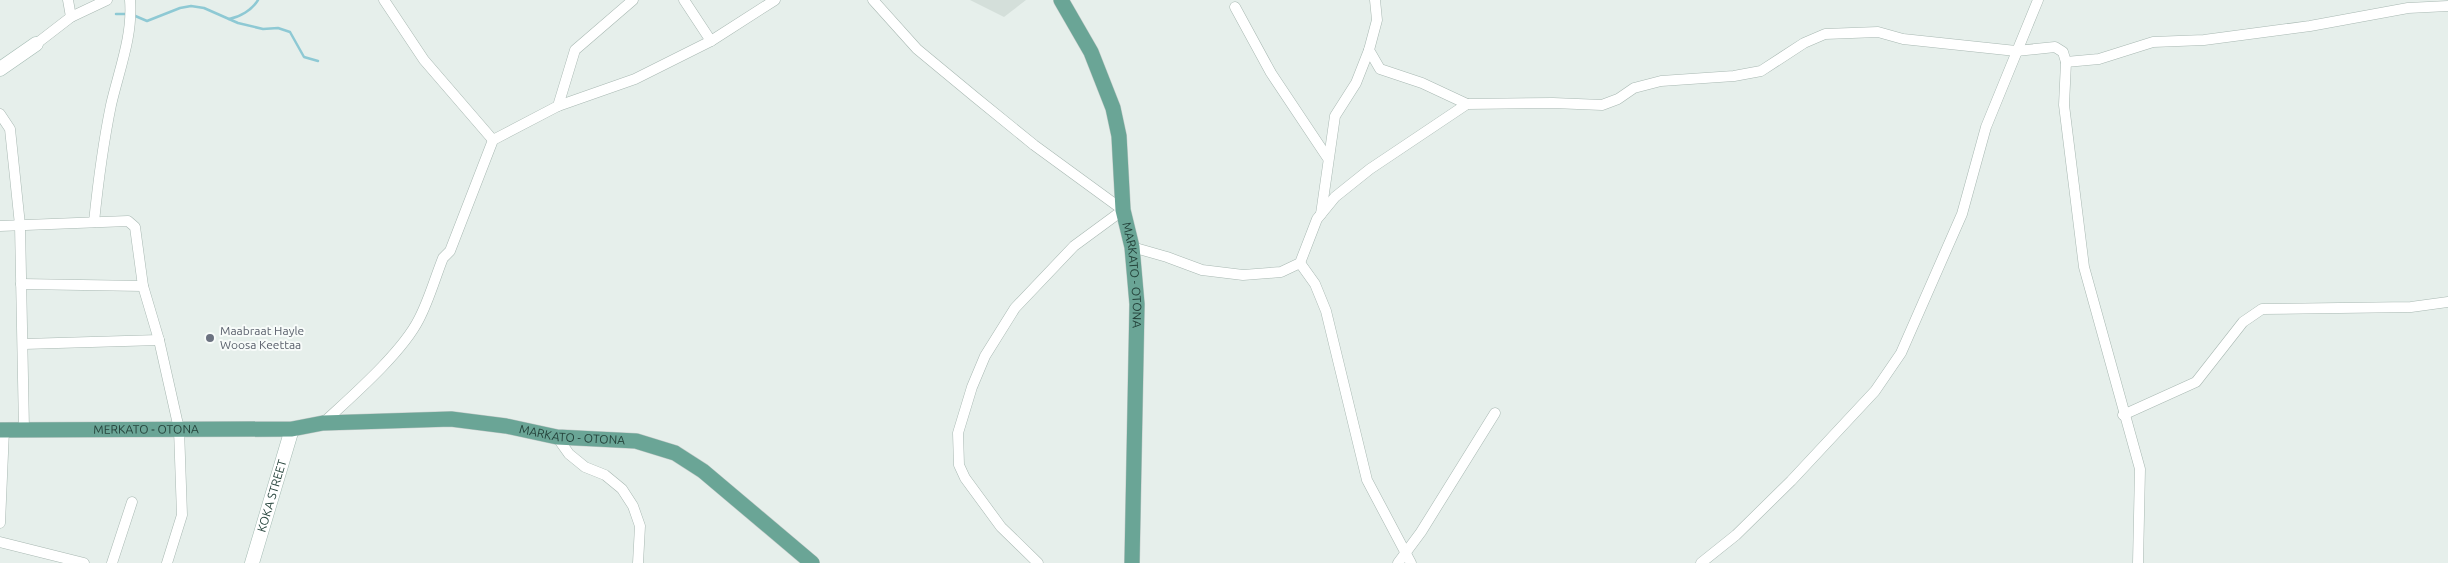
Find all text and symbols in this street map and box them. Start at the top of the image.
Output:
street label: MARKATO - OTONA [1120,221,1144,328]
place label: Maabraat Hayle Woosa Keettaa [220,324,304,351]
marker: Maabraat Hayle Woosa Keettaa [204,332,216,344]
street label: MERKATO - OTONA [93,422,199,436]
street label: MARKATO - OTONA [518,422,626,446]
street label: KOKA STREET [255,458,289,534]

